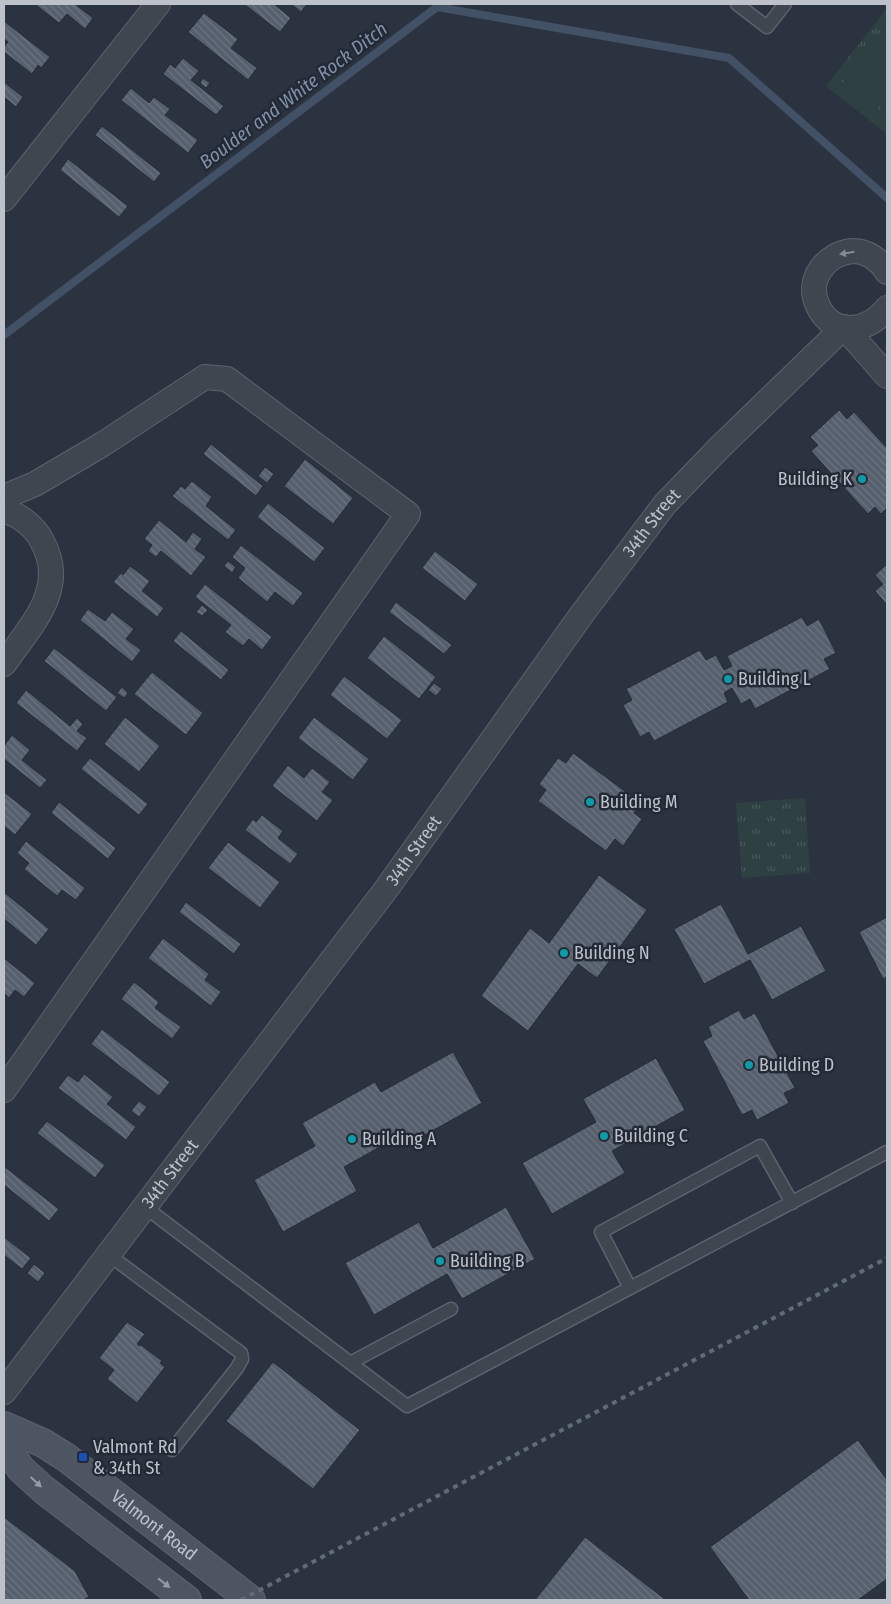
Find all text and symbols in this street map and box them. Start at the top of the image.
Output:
water label: Boulder and White Rock Ditch [195,17,392,174]
one-way arrow [838,249,854,257]
place label: Building K [778,468,852,490]
marker: Building K [856,473,868,485]
street label: 34th Street [618,484,685,561]
place label: Building L [738,668,811,690]
marker: Building L [722,673,734,685]
place label: Building M [600,791,678,813]
marker: Building M [584,796,596,808]
street label: 34th Street [381,811,446,890]
place label: Building N [574,942,650,964]
marker: Building N [558,947,570,959]
place label: Building D [759,1054,834,1076]
marker: Building D [743,1059,755,1071]
place label: Building C [614,1125,688,1147]
place label: Building A [362,1128,437,1150]
marker: Building C [598,1130,610,1142]
marker: Building A [346,1133,358,1145]
street label: 34th Street [137,1135,203,1213]
place label: Building B [450,1250,525,1272]
marker: Building B [434,1255,446,1267]
place label: Valmont Rd & 34th St [93,1436,177,1479]
marker: Valmont Rd & 34th St [77,1451,89,1463]
one-way arrow [30,1476,42,1488]
street label: Valmont Road [107,1485,201,1565]
one-way arrow [157,1577,170,1588]

